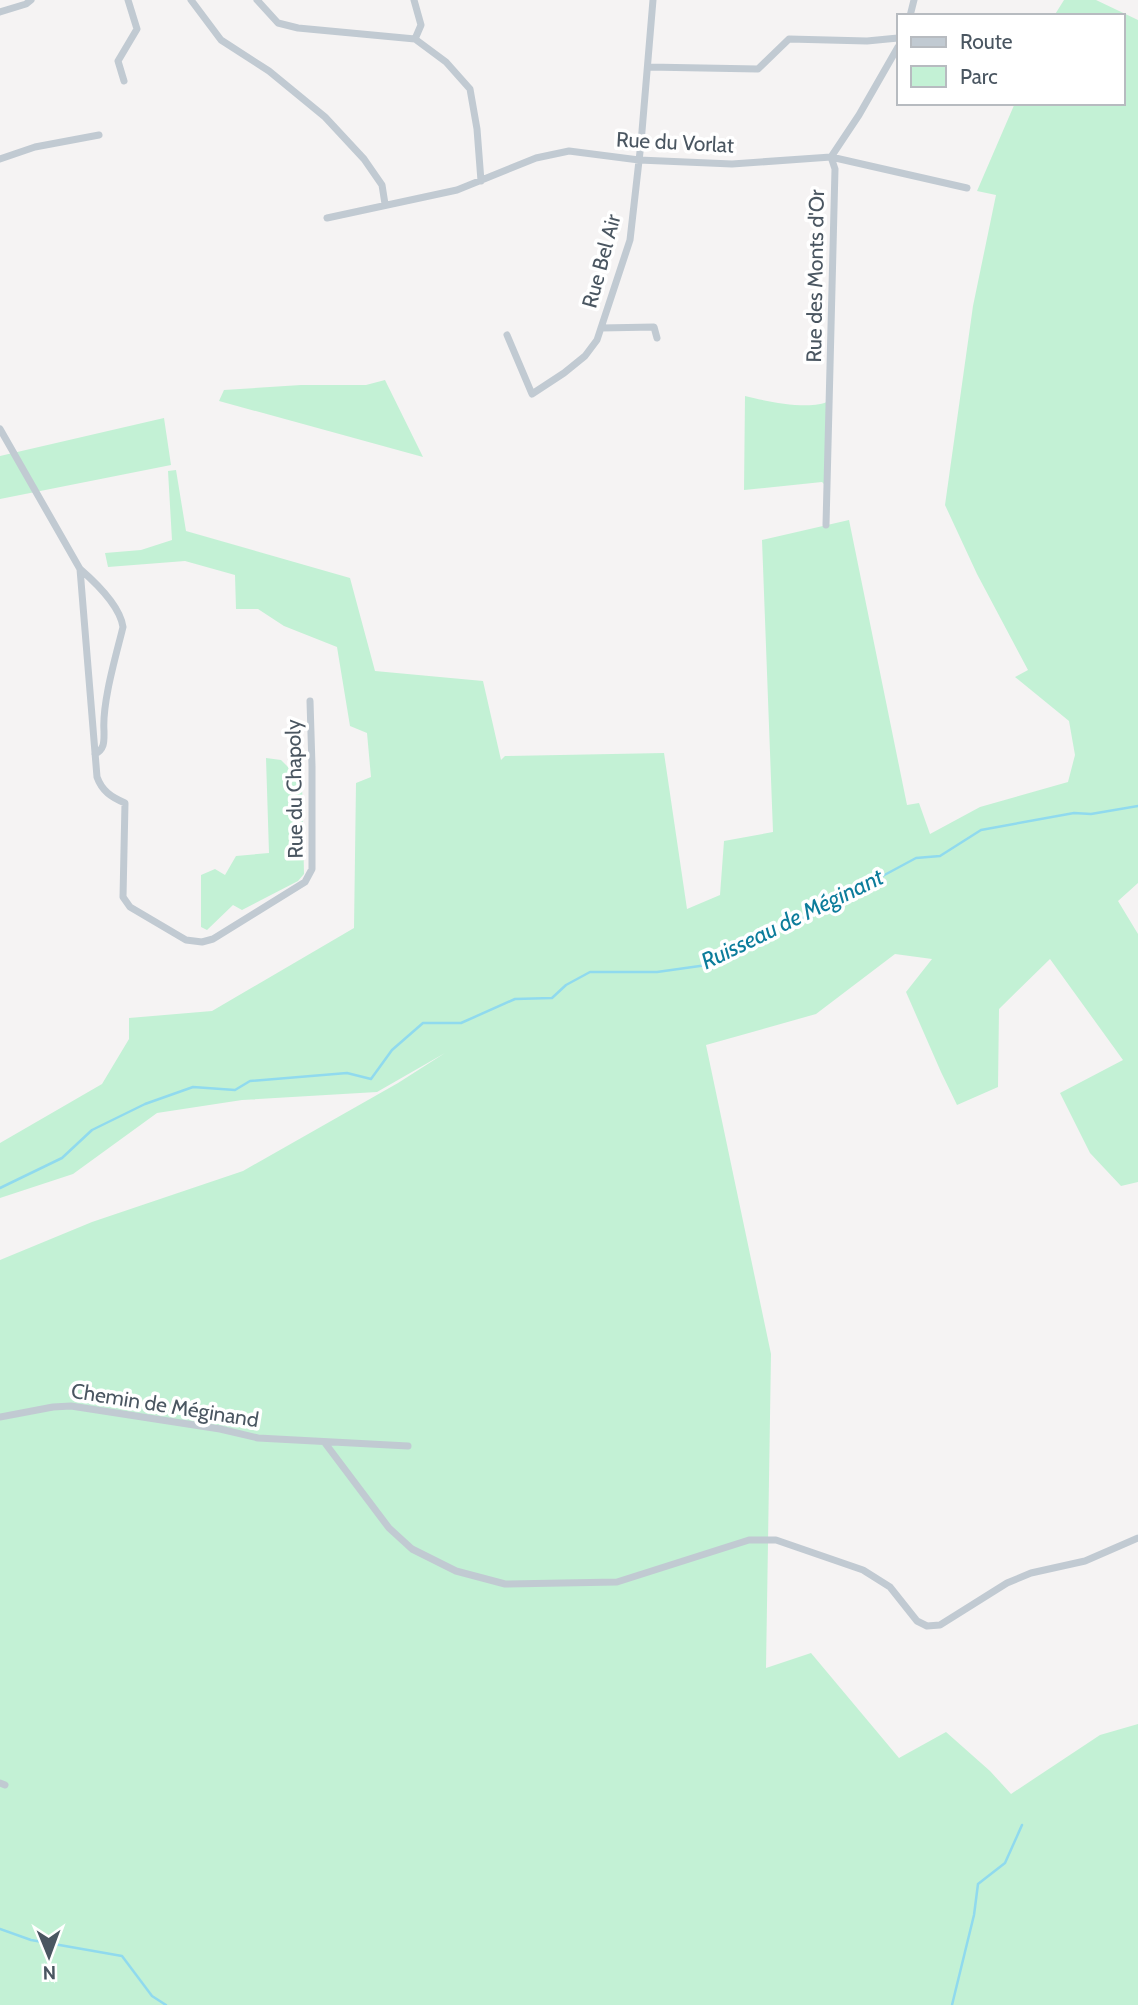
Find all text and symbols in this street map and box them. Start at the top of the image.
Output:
legend [897,14,1124,105]
text: Route [960,29,1013,54]
text: Parc [960,64,998,89]
street label: Rue du Vorlat [615,126,735,158]
street label: Rue des Monts d'Or [801,189,829,363]
street label: Rue Bel Air [577,211,626,311]
street label: Rue du Chapoly [280,719,308,859]
water label: Ruisseau de Méginant [696,862,889,975]
street label: Chemin de Méginand [69,1378,261,1432]
north arrow [14,1921,84,1991]
text: N [42,1961,56,1984]

